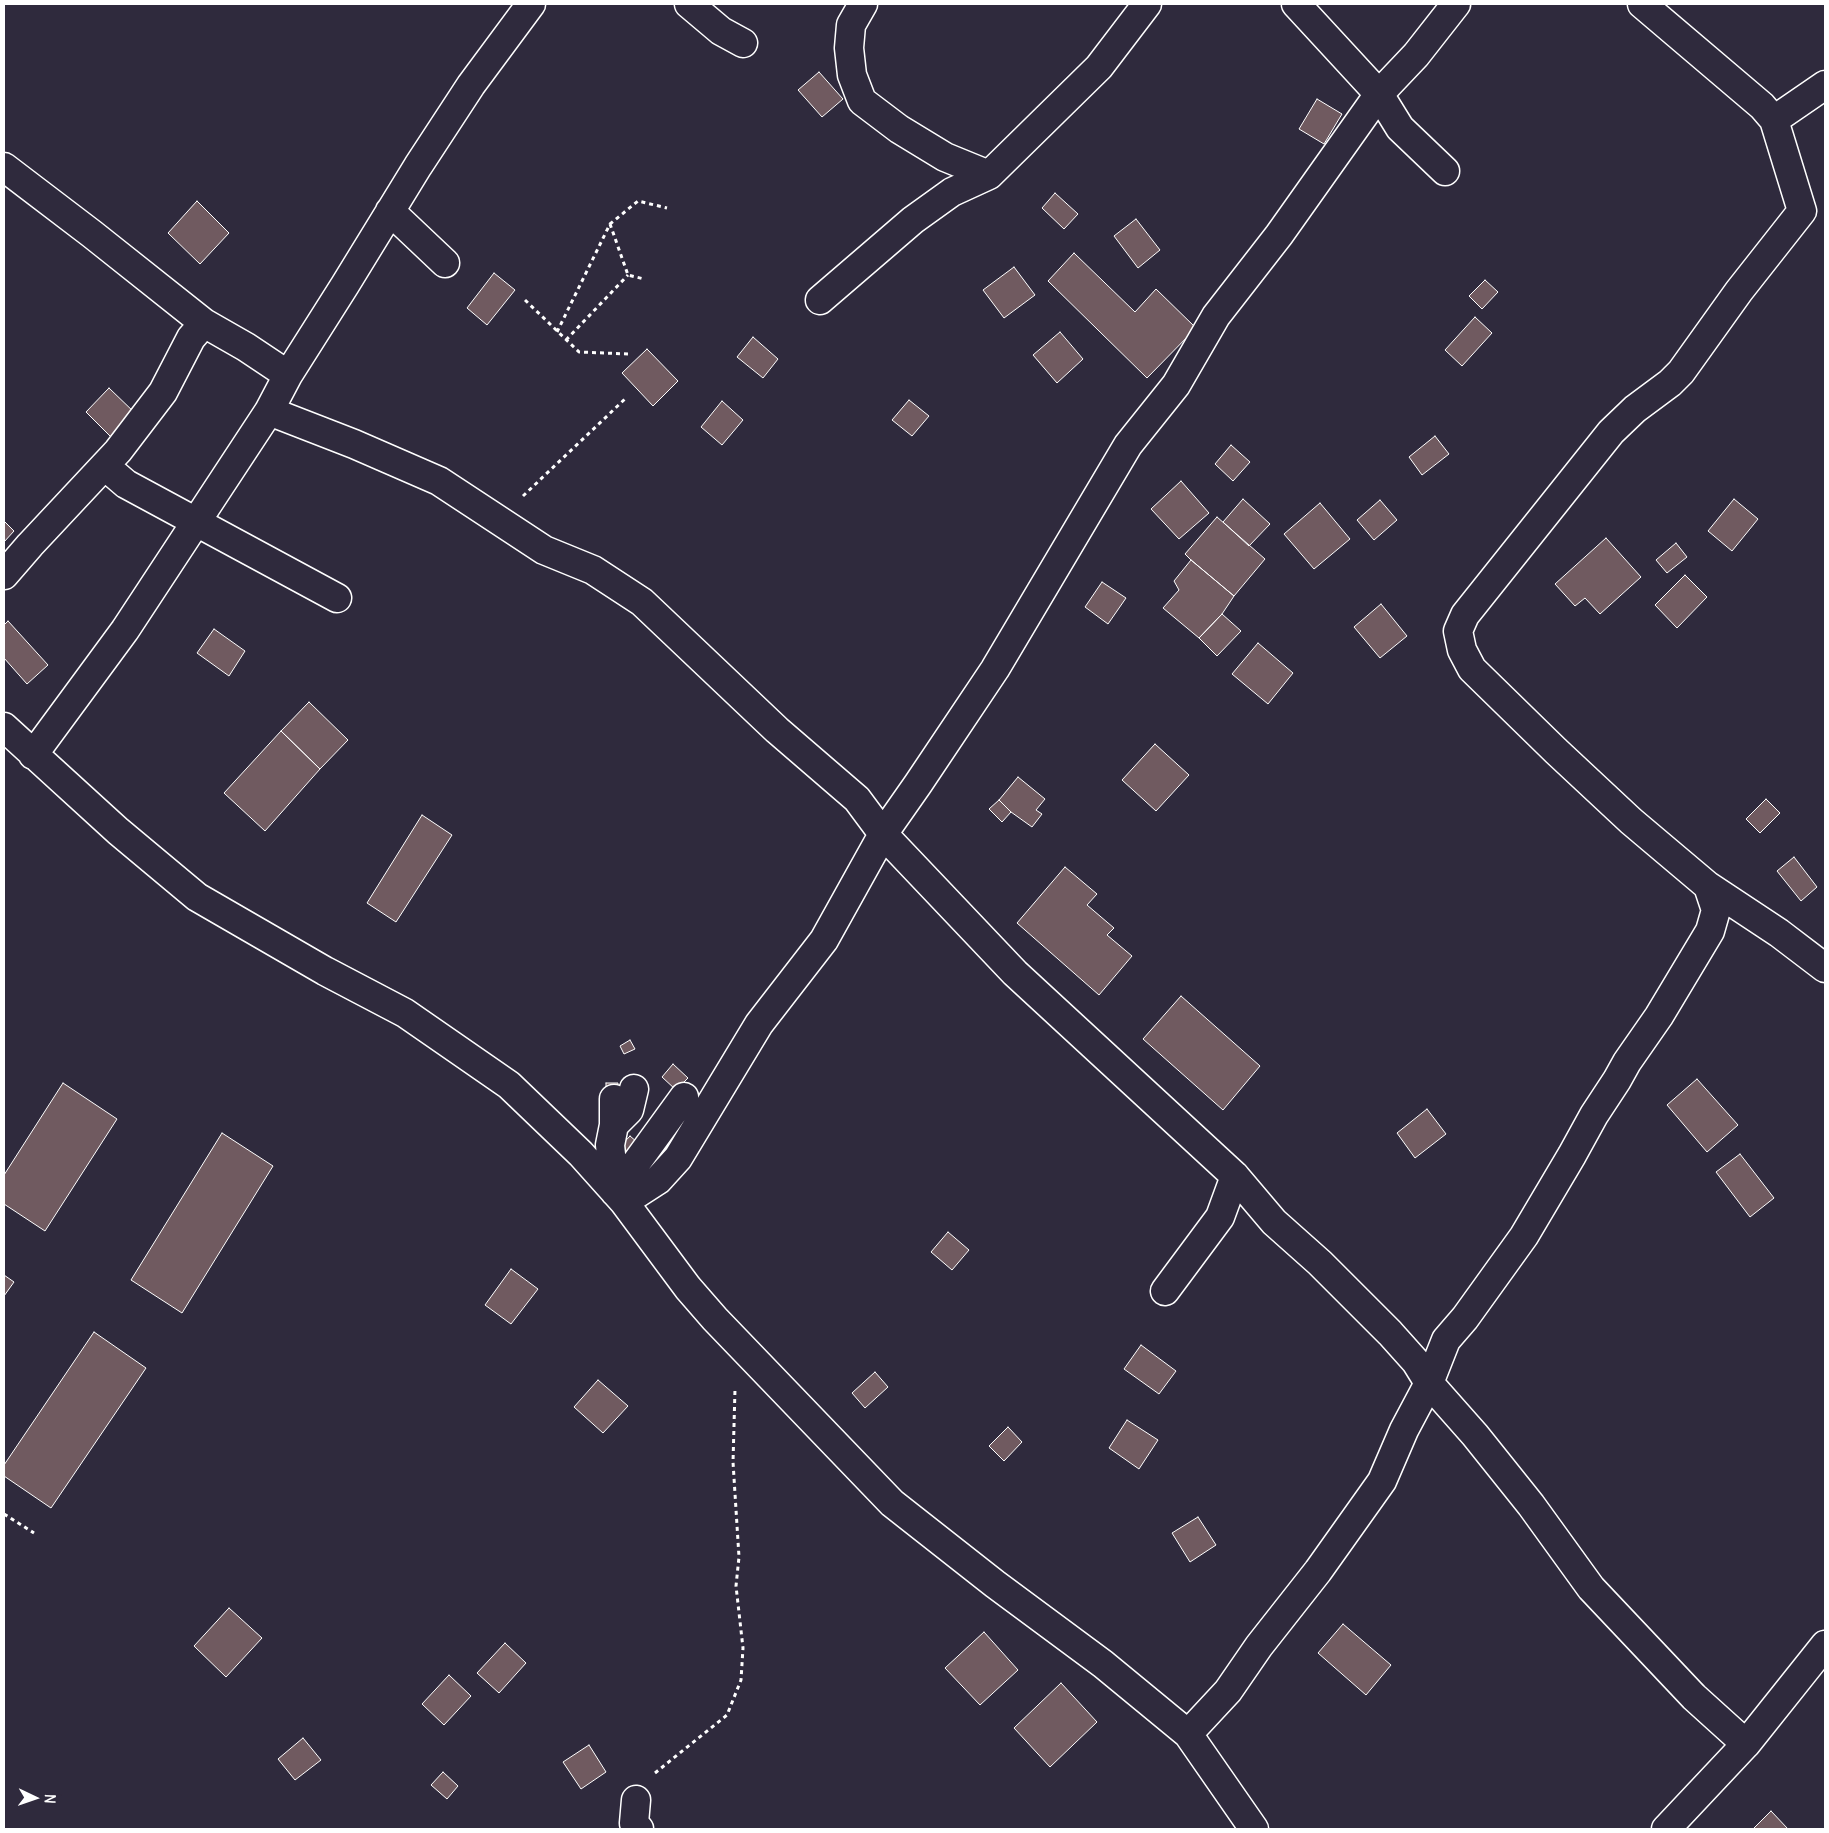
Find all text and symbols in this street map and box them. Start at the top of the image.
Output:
north arrow [10,1773,60,1823]
text: N [41,1793,59,1804]

